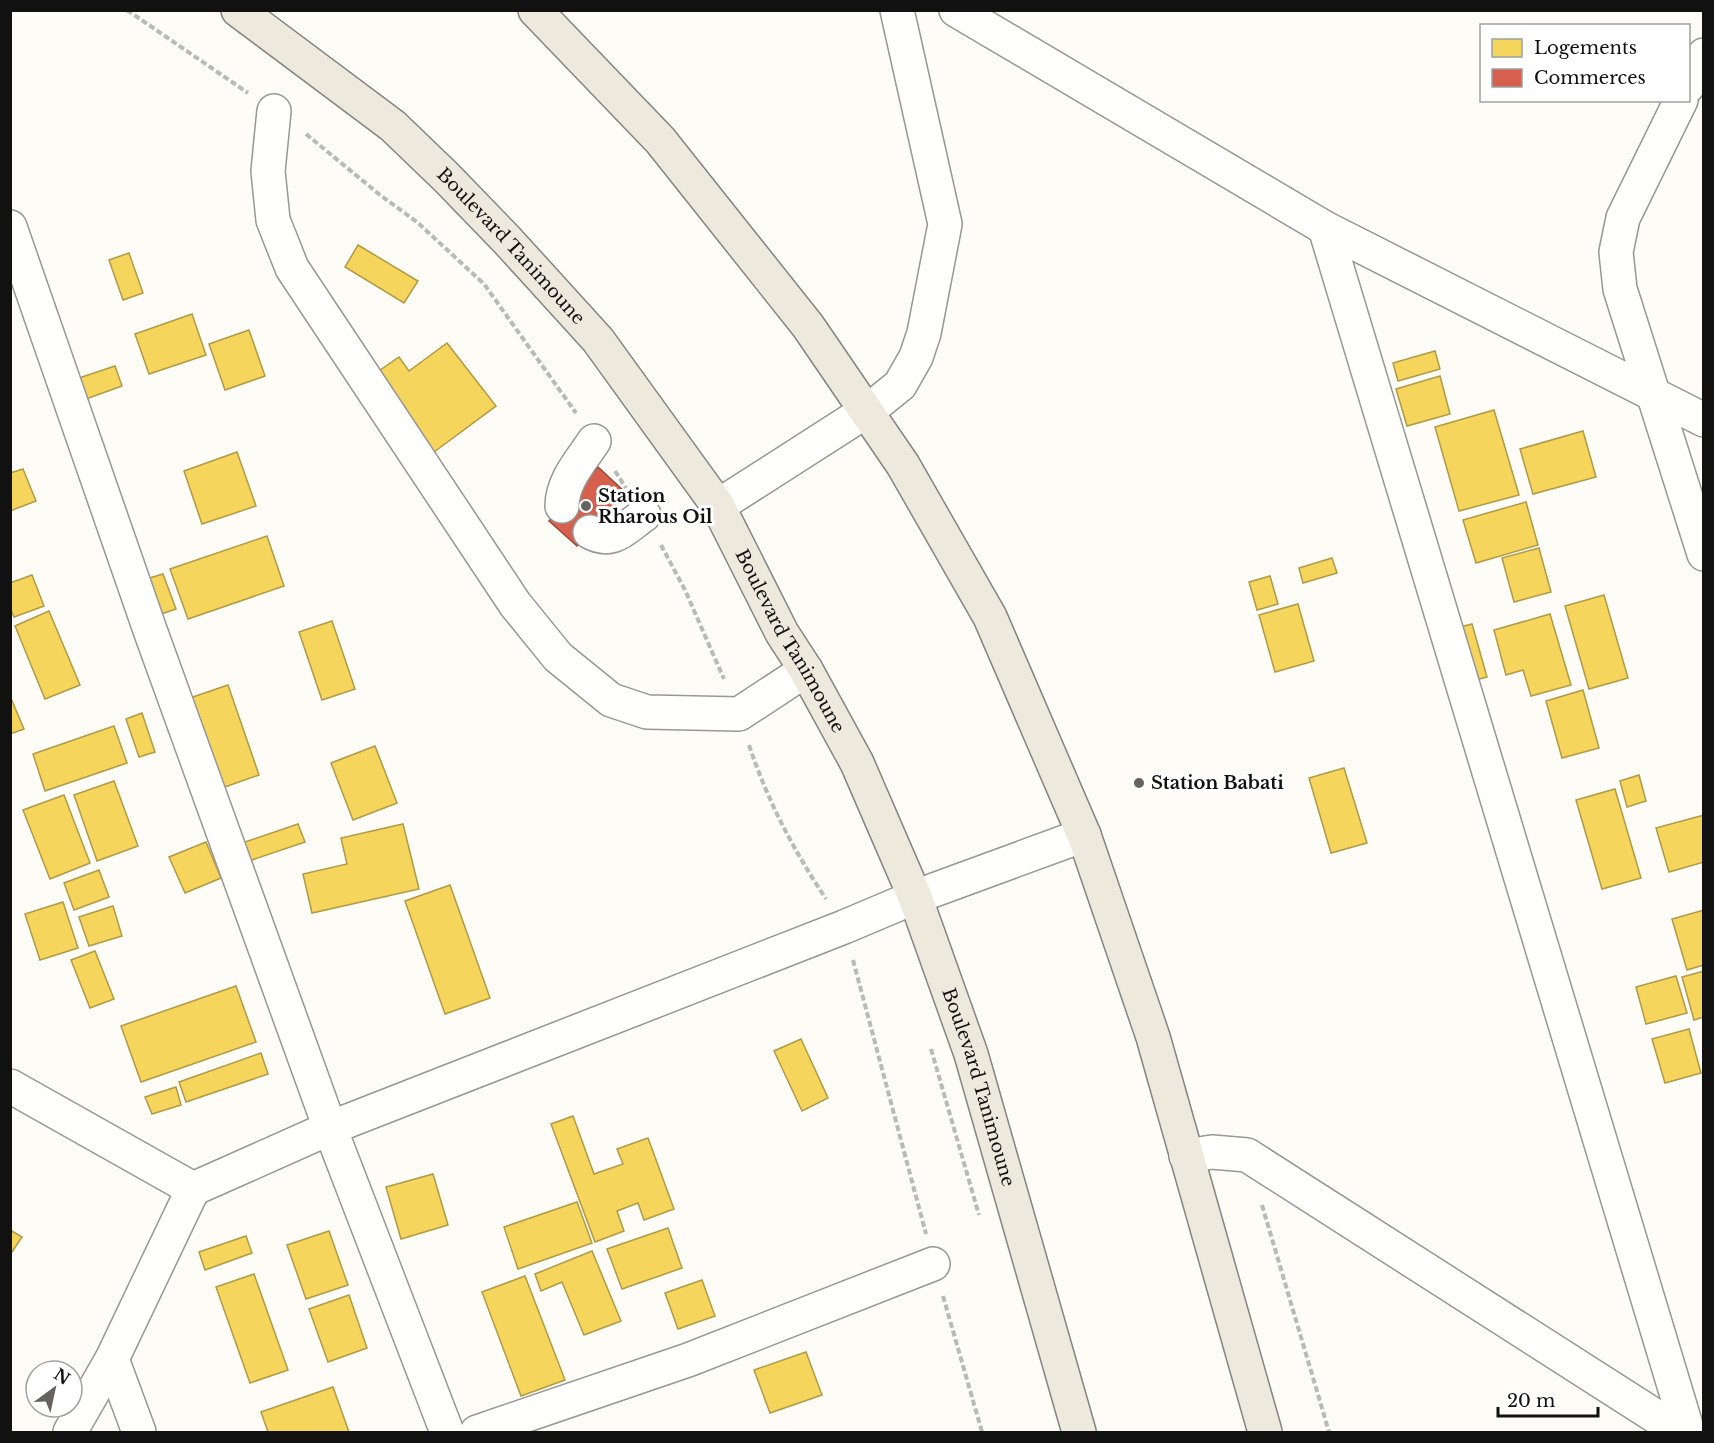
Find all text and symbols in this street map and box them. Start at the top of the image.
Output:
legend [1480,24,1690,102]
text: Logements [1534,37,1637,59]
text: Commerces [1534,67,1646,89]
street label: Boulevard Tanimoune [432,163,589,329]
place label: Station Rharous Oil [598,485,713,528]
marker: Station Rharous Oil [579,499,593,513]
street label: Boulevard Tanimoune [731,546,849,737]
place label: Station Babati [1151,772,1284,794]
marker: Station Babati [1132,776,1146,790]
street label: Boulevard Tanimoune [937,985,1019,1189]
north arrow [24,1359,84,1419]
text: N [50,1364,74,1389]
scale bar [1498,1380,1598,1418]
text: 20 m [1507,1390,1555,1412]

